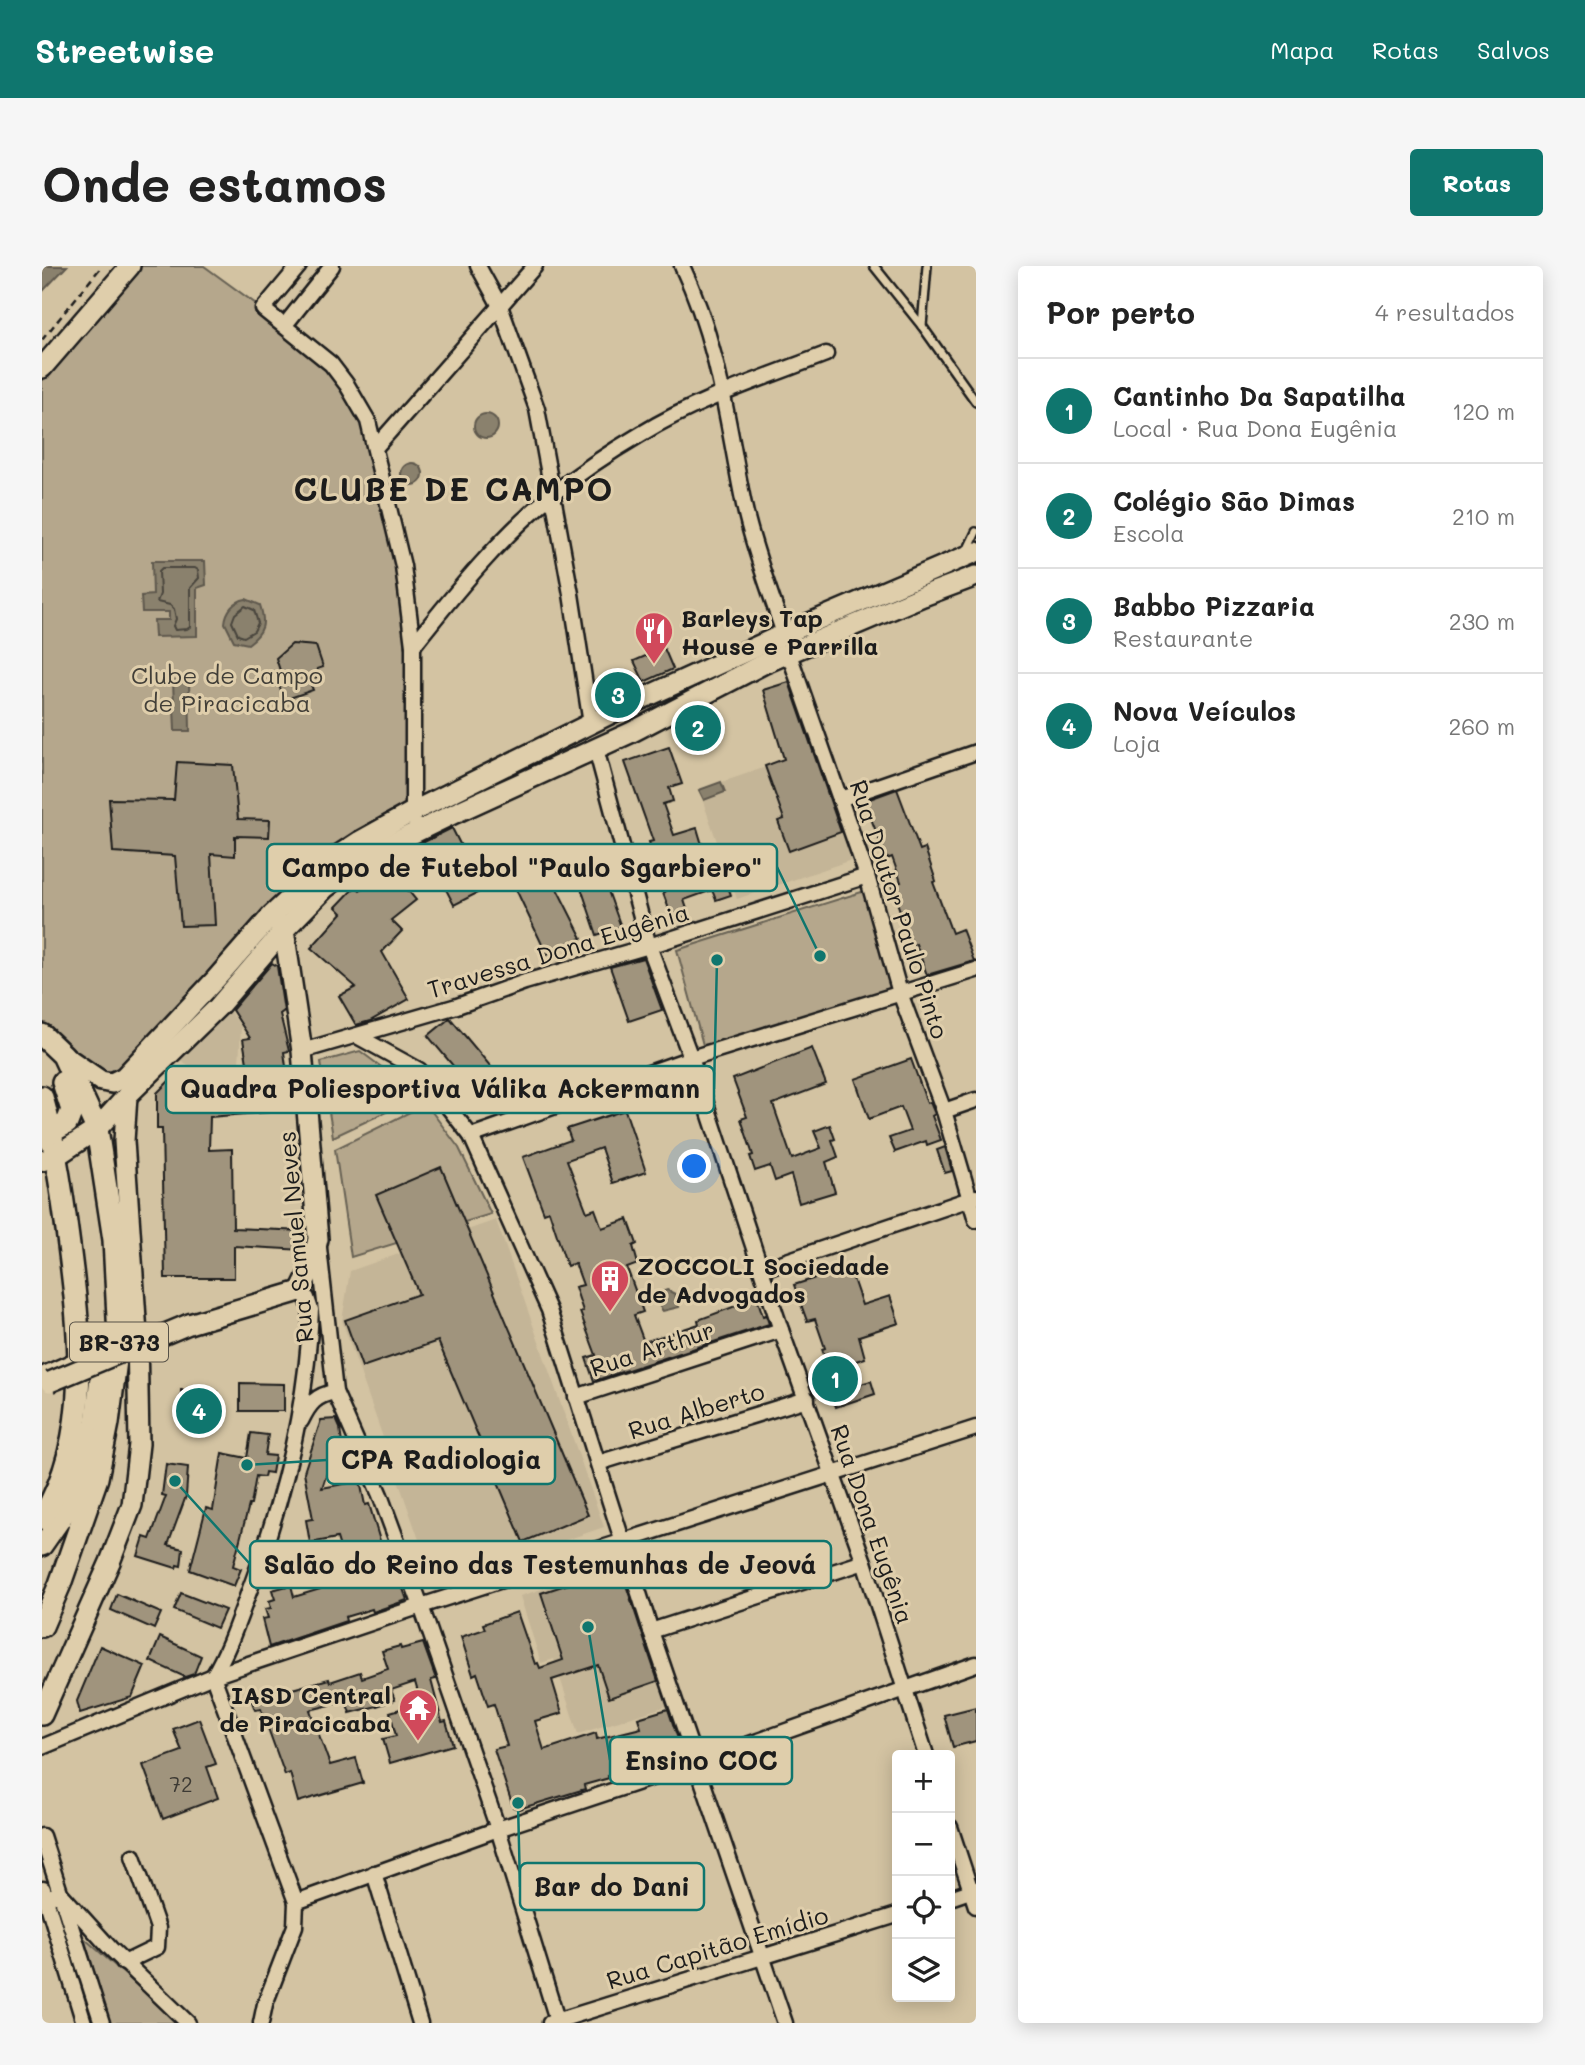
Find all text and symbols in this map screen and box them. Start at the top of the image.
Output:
text: Streetwise [35,28,214,71]
text: Mapa [1270,34,1334,65]
text: Rotas [1372,34,1439,65]
text: Salvos [1477,34,1550,65]
button: Rotas [1410,149,1543,216]
text: Onde estamos [42,151,387,214]
text: Por perto [1046,292,1195,332]
text: 4 resultados [1375,297,1515,327]
text: Cantinho Da Sapatilha [1113,379,1406,413]
text: 1 [1064,396,1074,426]
text: 120 m [1452,396,1515,426]
text: Local · Rua Dona Eugênia [1113,413,1397,443]
district label: CLUBE DE CAMPO [293,467,615,509]
text: Colégio São Dimas [1113,484,1355,518]
text: 2 [1063,501,1075,531]
text: 210 m [1452,501,1515,531]
text: Escola [1113,518,1185,548]
text: Babbo Pizzaria [1113,589,1315,623]
place label: Barleys Tap House e Parrilla [681,602,879,661]
text: 3 [1062,606,1076,636]
text: 230 m [1449,606,1515,636]
restaurant icon: Barleys Tap House e Parrilla [633,610,675,665]
text: Restaurante [1113,623,1253,653]
park label: Clube de Campo de Piracicaba [131,659,323,718]
pin: 3 [595,669,641,721]
text: Nova Veículos [1113,694,1296,728]
pin: 2 [675,702,721,754]
text: 4 [1062,711,1076,741]
text: 260 m [1448,711,1515,741]
text: Loja [1113,728,1161,758]
street label: Rua Doutor Paulo Pinto [843,776,957,1042]
callout: Campo de Futebol "Paulo Sgarbiero" [267,844,777,891]
text: Campo de Futebol "Paulo Sgarbiero" [281,850,763,884]
street label: Travessa Dona Eugênia [424,895,692,1005]
callout: Quadra Poliesportiva Válika Ackermann [166,1066,714,1113]
text: Quadra Poliesportiva Válika Ackermann [180,1071,700,1105]
street label: Rua Samuel Neves [270,1130,320,1344]
your location [677,1149,711,1183]
place label: ZOCCOLI Sociedade de Advogados [637,1250,889,1309]
building icon: ZOCCOLI Sociedade de Advogados [589,1258,631,1313]
street label: Rua Arthur [586,1313,718,1383]
road number: BR-373 [70,1322,168,1362]
pin: 1 [812,1353,858,1405]
street label: Rua Alberto [624,1375,768,1445]
pin: 4 [176,1385,222,1437]
street label: Rua Dona Eugênia [824,1420,922,1628]
callout: CPA Radiologia [327,1437,555,1484]
text: CPA Radiologia [341,1442,541,1476]
callout: Salão do Reino das Testemunhas de Jeová [250,1541,831,1588]
text: Salão do Reino das Testemunhas de Jeová [264,1547,816,1581]
place label: IASD Central de Piracicaba [220,1679,391,1738]
temple icon: IASD Central de Piracicaba [397,1687,439,1742]
callout: Ensino COC [610,1737,792,1784]
text: Ensino COC [624,1743,778,1777]
map controls [892,1750,955,2002]
button: + [892,1750,955,1813]
house number: 72 [169,1770,193,1797]
button: − [892,1813,955,1876]
callout: Bar do Dani [520,1863,704,1910]
text: Bar do Dani [534,1869,690,1903]
button: locate [892,1876,955,1939]
street label: Rua Capitão Emídio [602,1899,832,1995]
button: layers [892,1939,955,2002]

